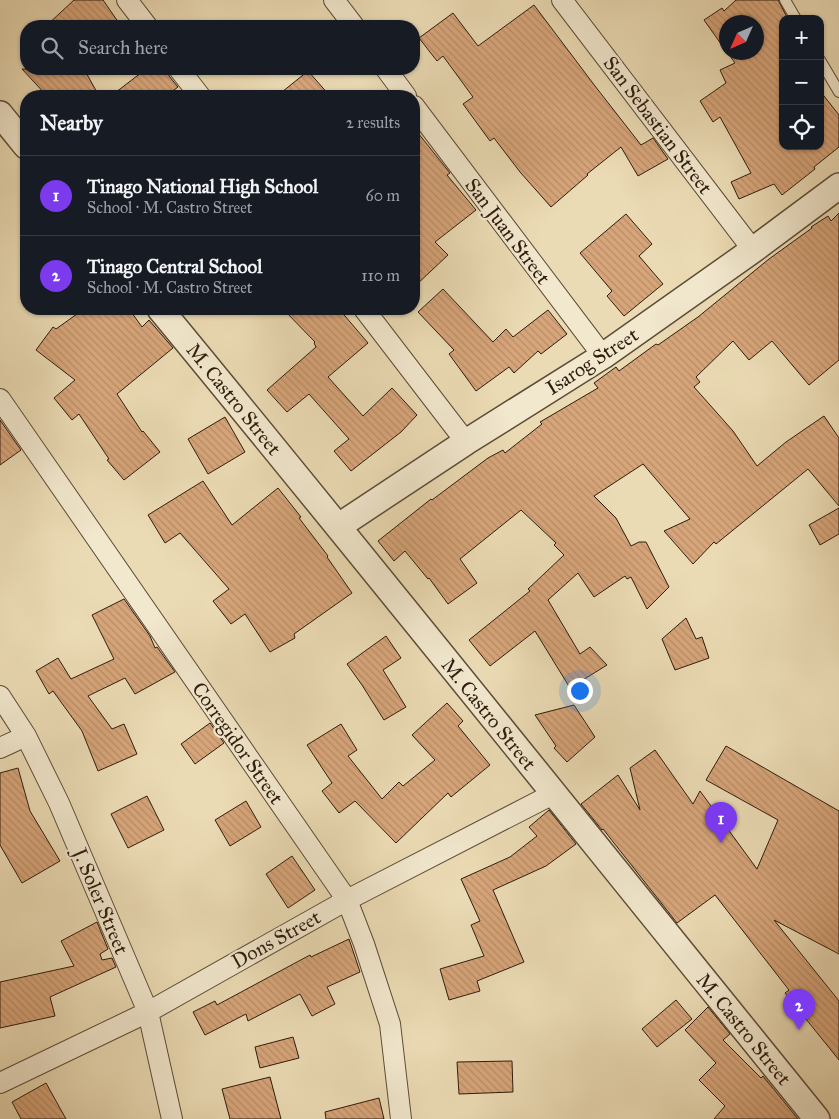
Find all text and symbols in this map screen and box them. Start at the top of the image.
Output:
north arrow [719,15,764,60]
map controls [779,15,824,150]
button: + [779,15,824,60]
search box [20,20,420,75]
icon: search [38,34,66,62]
text: Search here [78,36,168,59]
street label: San Sebastian Street [598,51,718,199]
button: − [779,60,824,105]
button: locate [779,105,824,150]
text: Nearby [40,110,103,136]
text: 2 results [346,113,400,132]
street label: San Juan Street [460,173,556,289]
text: Tinago National High School [87,175,318,198]
text: 1 [53,186,59,205]
text: 60 m [366,186,400,205]
text: School · M. Castro Street [87,198,253,217]
text: Tinago Central School [87,255,262,278]
text: 2 [52,266,60,285]
text: 110 m [361,266,400,285]
text: School · M. Castro Street [87,278,253,297]
street label: Isarog Street [541,322,643,401]
street label: M. Castro Street [182,338,286,460]
street label: M. Castro Street [437,653,541,775]
street label: Corregidor Street [186,677,289,809]
your location [567,678,593,704]
pin: 1 [705,802,737,843]
street label: J. Soler Street [66,843,134,958]
street label: Dons Street [227,905,325,973]
street label: M. Castro Street [692,968,796,1090]
pin: 2 [783,989,815,1030]

